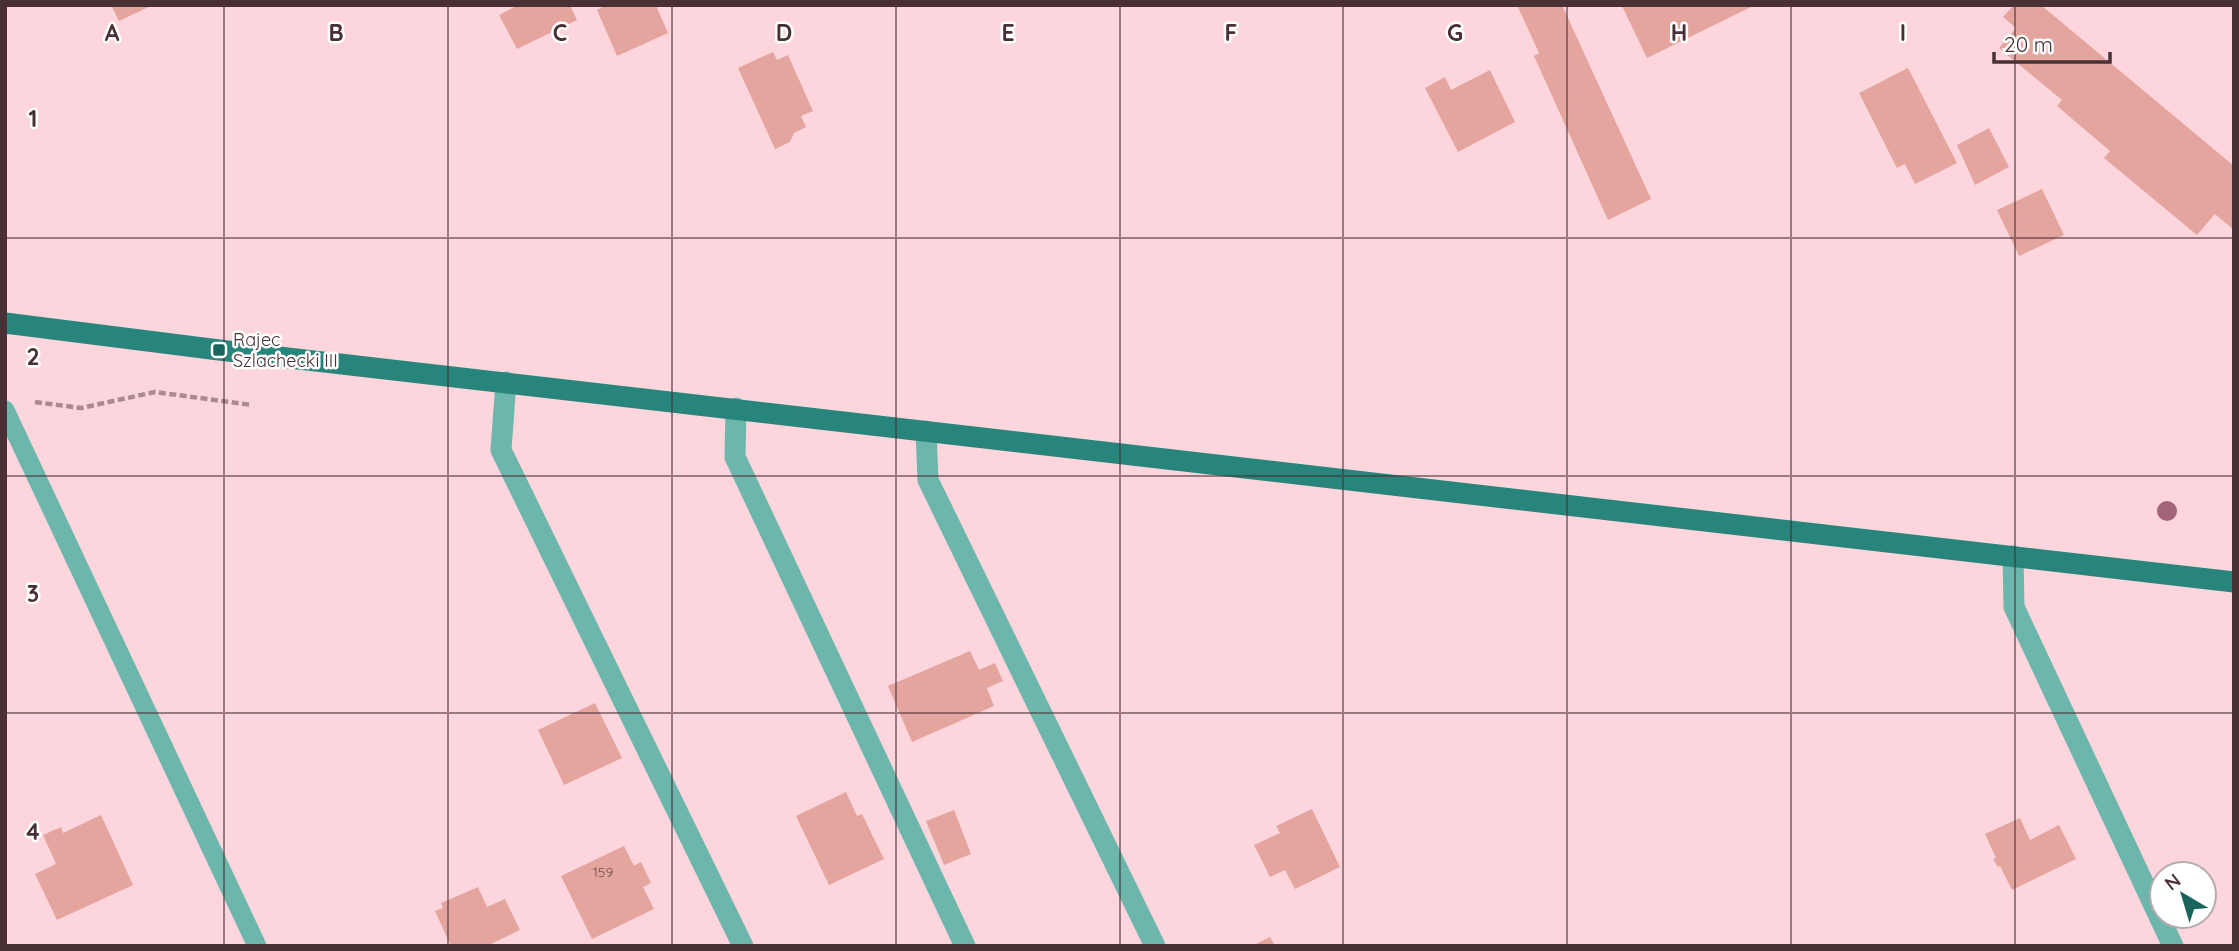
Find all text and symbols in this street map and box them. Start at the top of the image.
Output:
text: A [105,18,120,47]
text: B [328,18,344,47]
text: C [553,18,567,47]
text: D [776,18,792,47]
text: E [1001,18,1015,47]
text: F [1225,18,1237,47]
text: G [1447,18,1463,47]
text: H [1671,18,1687,47]
text: I [1900,18,1906,47]
scale bar [1994,21,2110,65]
text: 20 m [2004,31,2053,57]
text: 1 [29,104,37,133]
place label: Rajec Szlachecki III [233,328,338,372]
text: 2 [26,342,40,371]
marker: Rajec Szlachecki III [211,342,227,358]
text: 3 [27,579,39,608]
text: 4 [26,817,40,846]
north arrow [2148,860,2218,930]
house number: 159 [593,863,613,881]
text: N [2160,868,2185,895]

